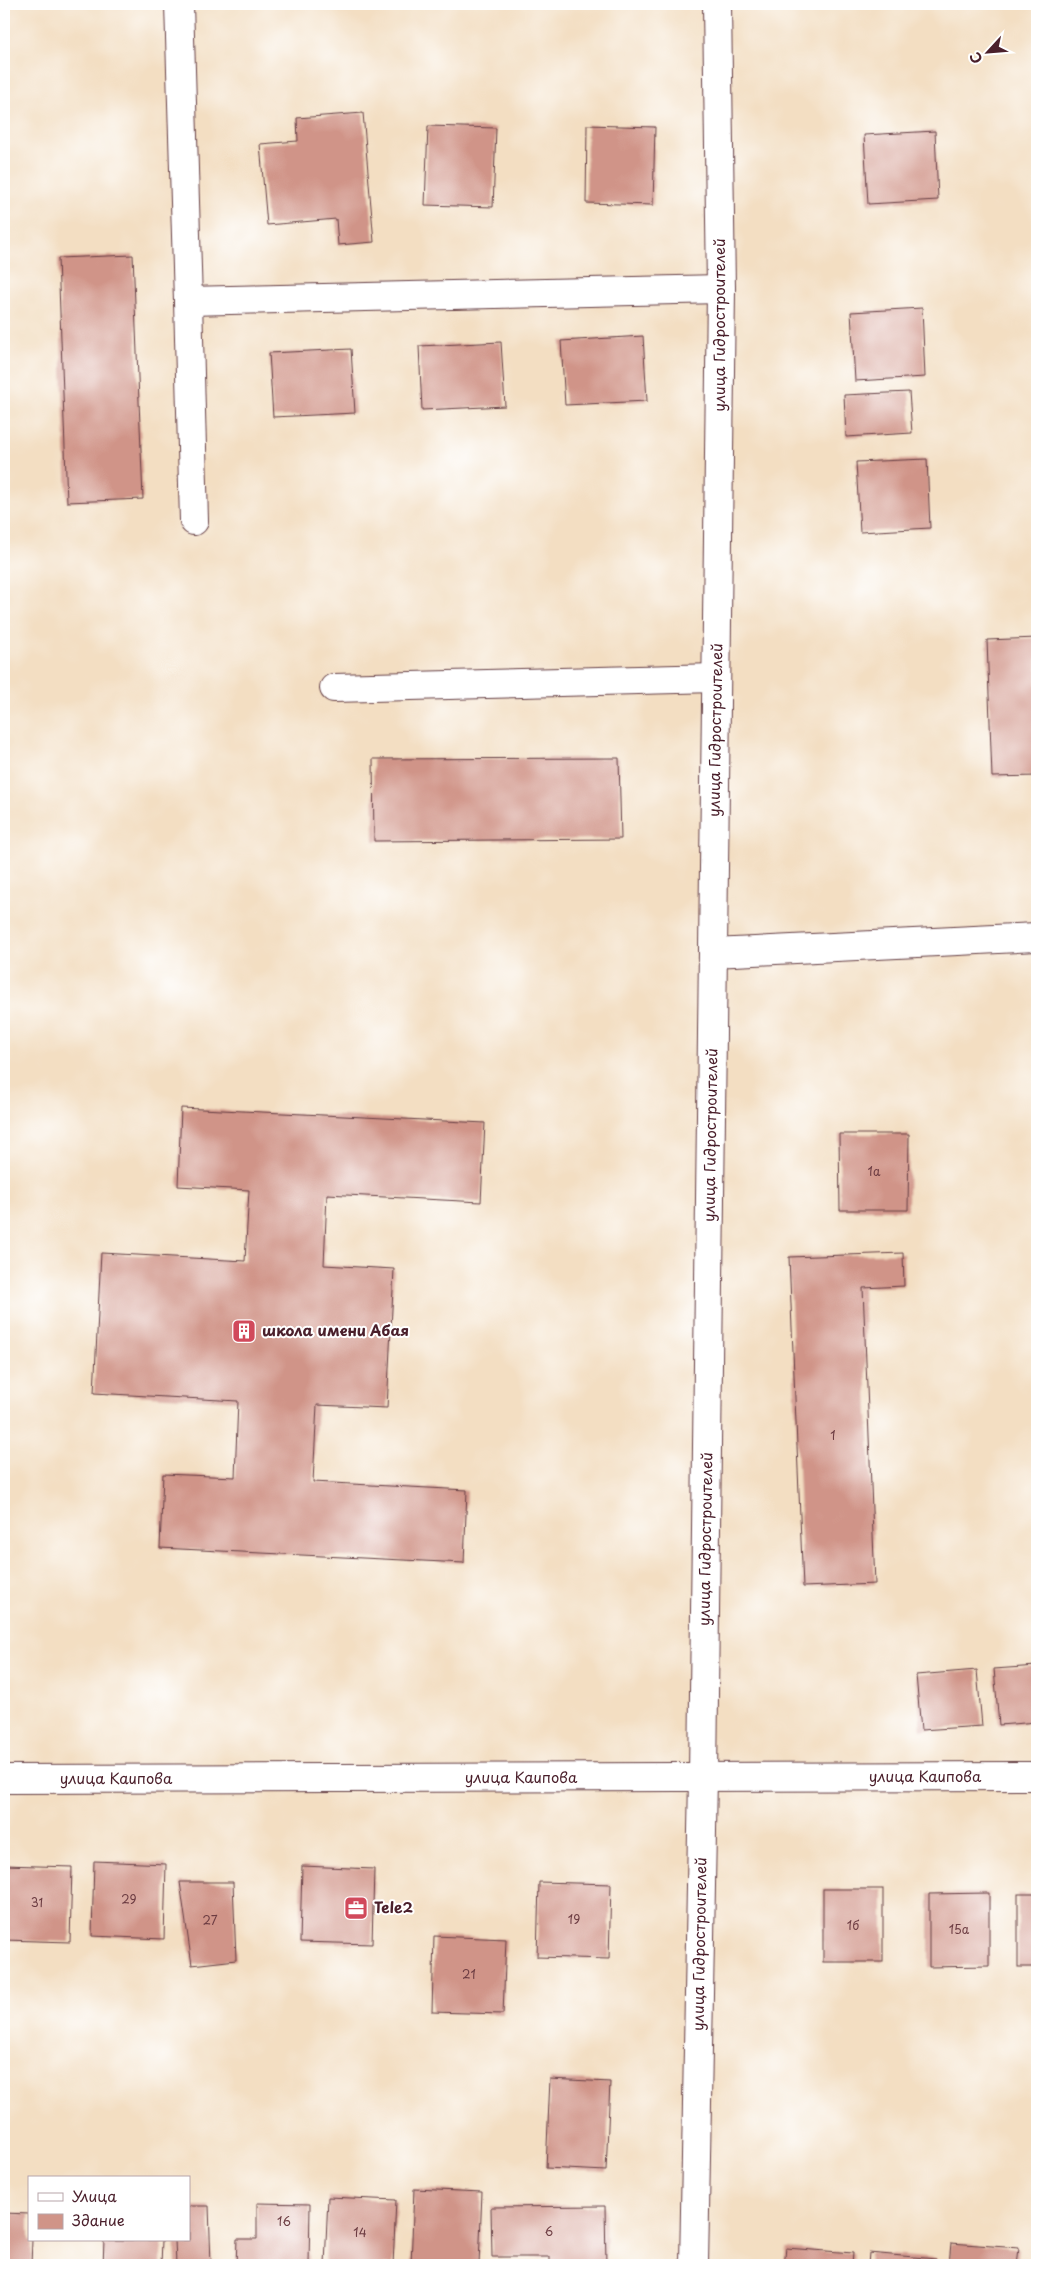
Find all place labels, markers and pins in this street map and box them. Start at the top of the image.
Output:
building icon: школа имени Абая [231,1318,257,1344]
place label: школа имени Абая [262,1318,409,1341]
office icon: Tele2 [343,1895,369,1921]
place label: Tele2 [374,1895,414,1918]

